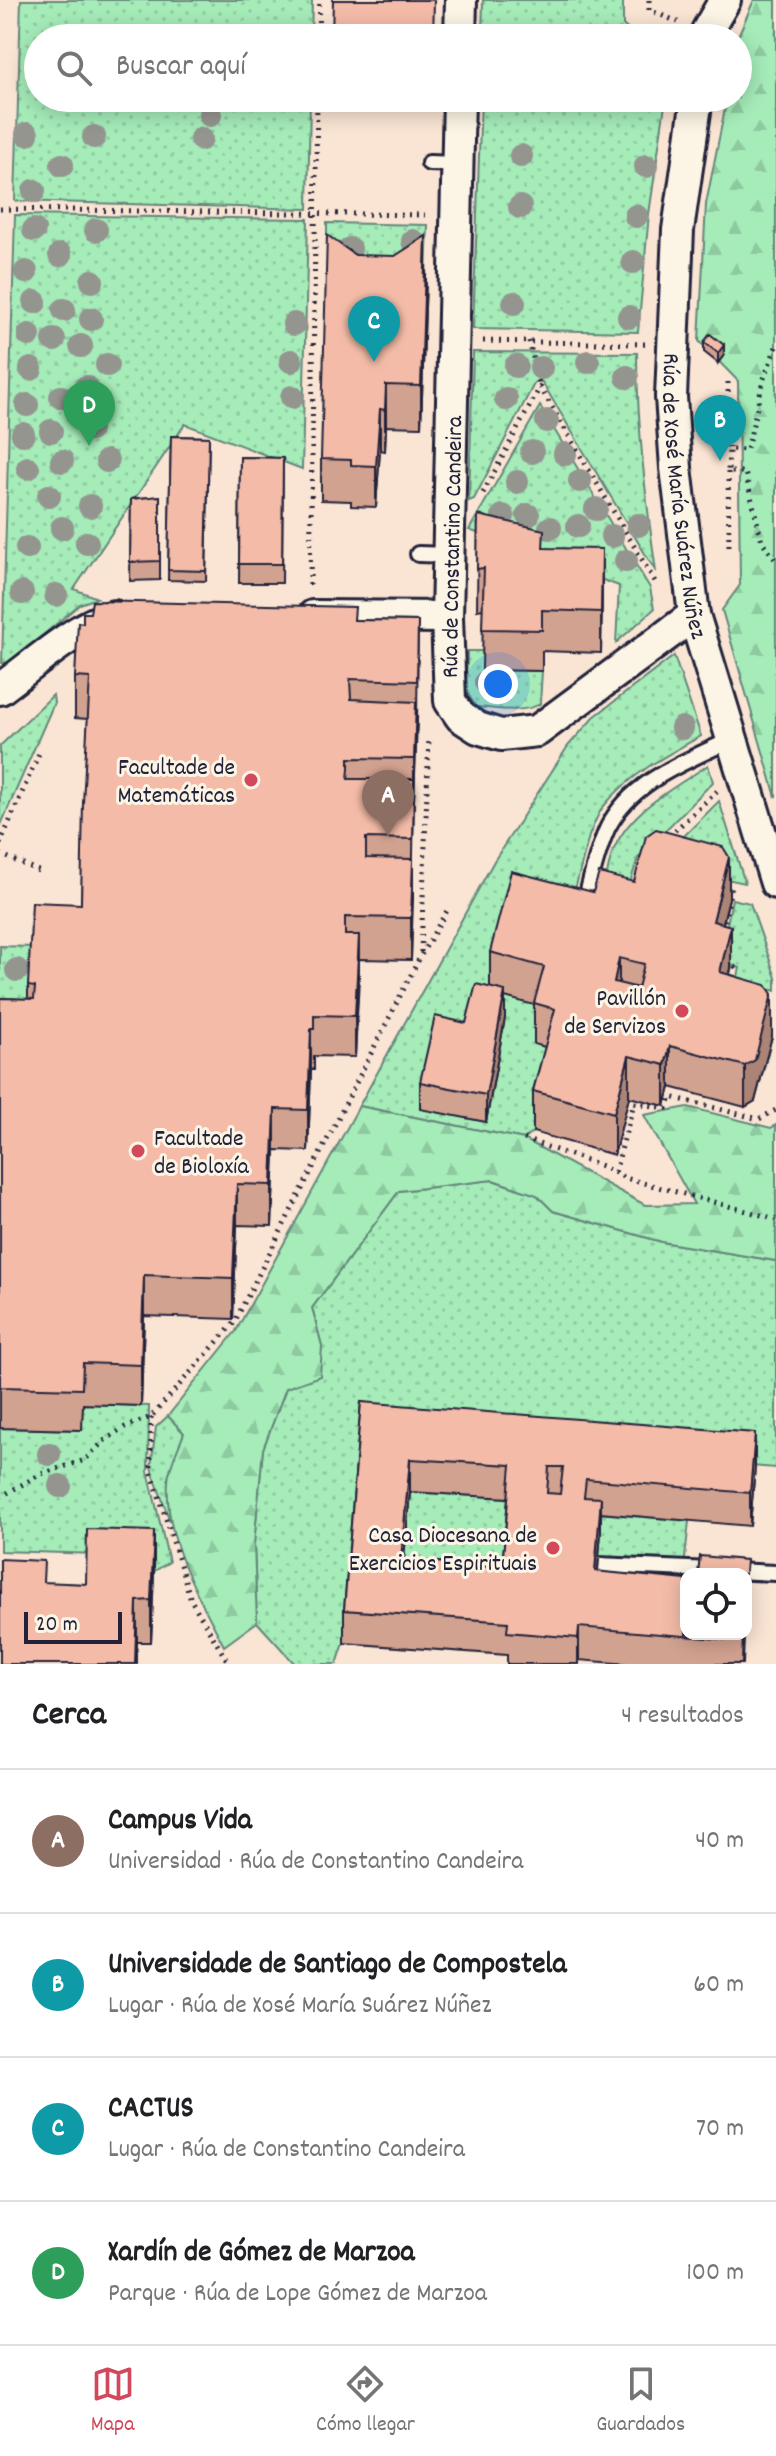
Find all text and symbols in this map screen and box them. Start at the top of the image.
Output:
search box [24,24,752,112]
icon: search [52,46,96,90]
text: Buscar aquí [116,47,246,90]
pin: C [348,296,400,362]
street label: Rúa de Xosé María Suárez Núñez [651,352,714,643]
pin: D [63,380,115,446]
pin: B [694,395,746,461]
street label: Rúa de Constantino Candeira [435,415,473,678]
your location [478,664,518,704]
place label: Facultade de Matemáticas [118,752,235,814]
pin: A [362,770,414,836]
marker: Facultade de Matemáticas [242,771,260,789]
place label: Pavillón de Servizos [564,983,666,1045]
marker: Pavillón de Servizos [673,1002,691,1020]
place label: Facultade de Bioloxía [154,1123,249,1185]
marker: Facultade de Bioloxía [129,1142,147,1160]
place label: Casa Diocesana de Exercicios Espirituais [349,1520,537,1582]
marker: Casa Diocesana de Exercicios Espirituais [544,1539,562,1557]
map controls [680,1568,752,1640]
button: locate [680,1568,752,1640]
scale bar [24,1608,122,1644]
text: 20 m [36,1610,78,1641]
text: Cerca [32,1692,106,1741]
text: 4 resultados [621,1698,744,1735]
text: Campus Vida [108,1801,252,1844]
text: A [51,1823,65,1860]
text: 40 m [695,1823,744,1860]
text: Universidad · Rúa de Constantino Candeira [108,1844,523,1881]
text: Universidade de Santiago de Compostela [108,1945,567,1988]
text: B [52,1967,64,2004]
text: 60 m [693,1967,744,2004]
text: Lugar · Rúa de Xosé María Suárez Núñez [108,1988,491,2025]
text: CACTUS [108,2089,194,2132]
text: C [52,2111,64,2148]
text: 70 m [696,2111,744,2148]
text: Lugar · Rúa de Constantino Candeira [108,2132,465,2169]
text: Xardín de Gómez de Marzoa [108,2233,415,2276]
text: D [51,2255,65,2292]
text: 100 m [686,2255,744,2292]
text: Parque · Rúa de Lope Gómez de Marzoa [108,2276,487,2313]
tab: Mapa [91,2362,135,2441]
tab: Cómo llegar [316,2362,415,2441]
tab: Guardados [596,2362,685,2441]

